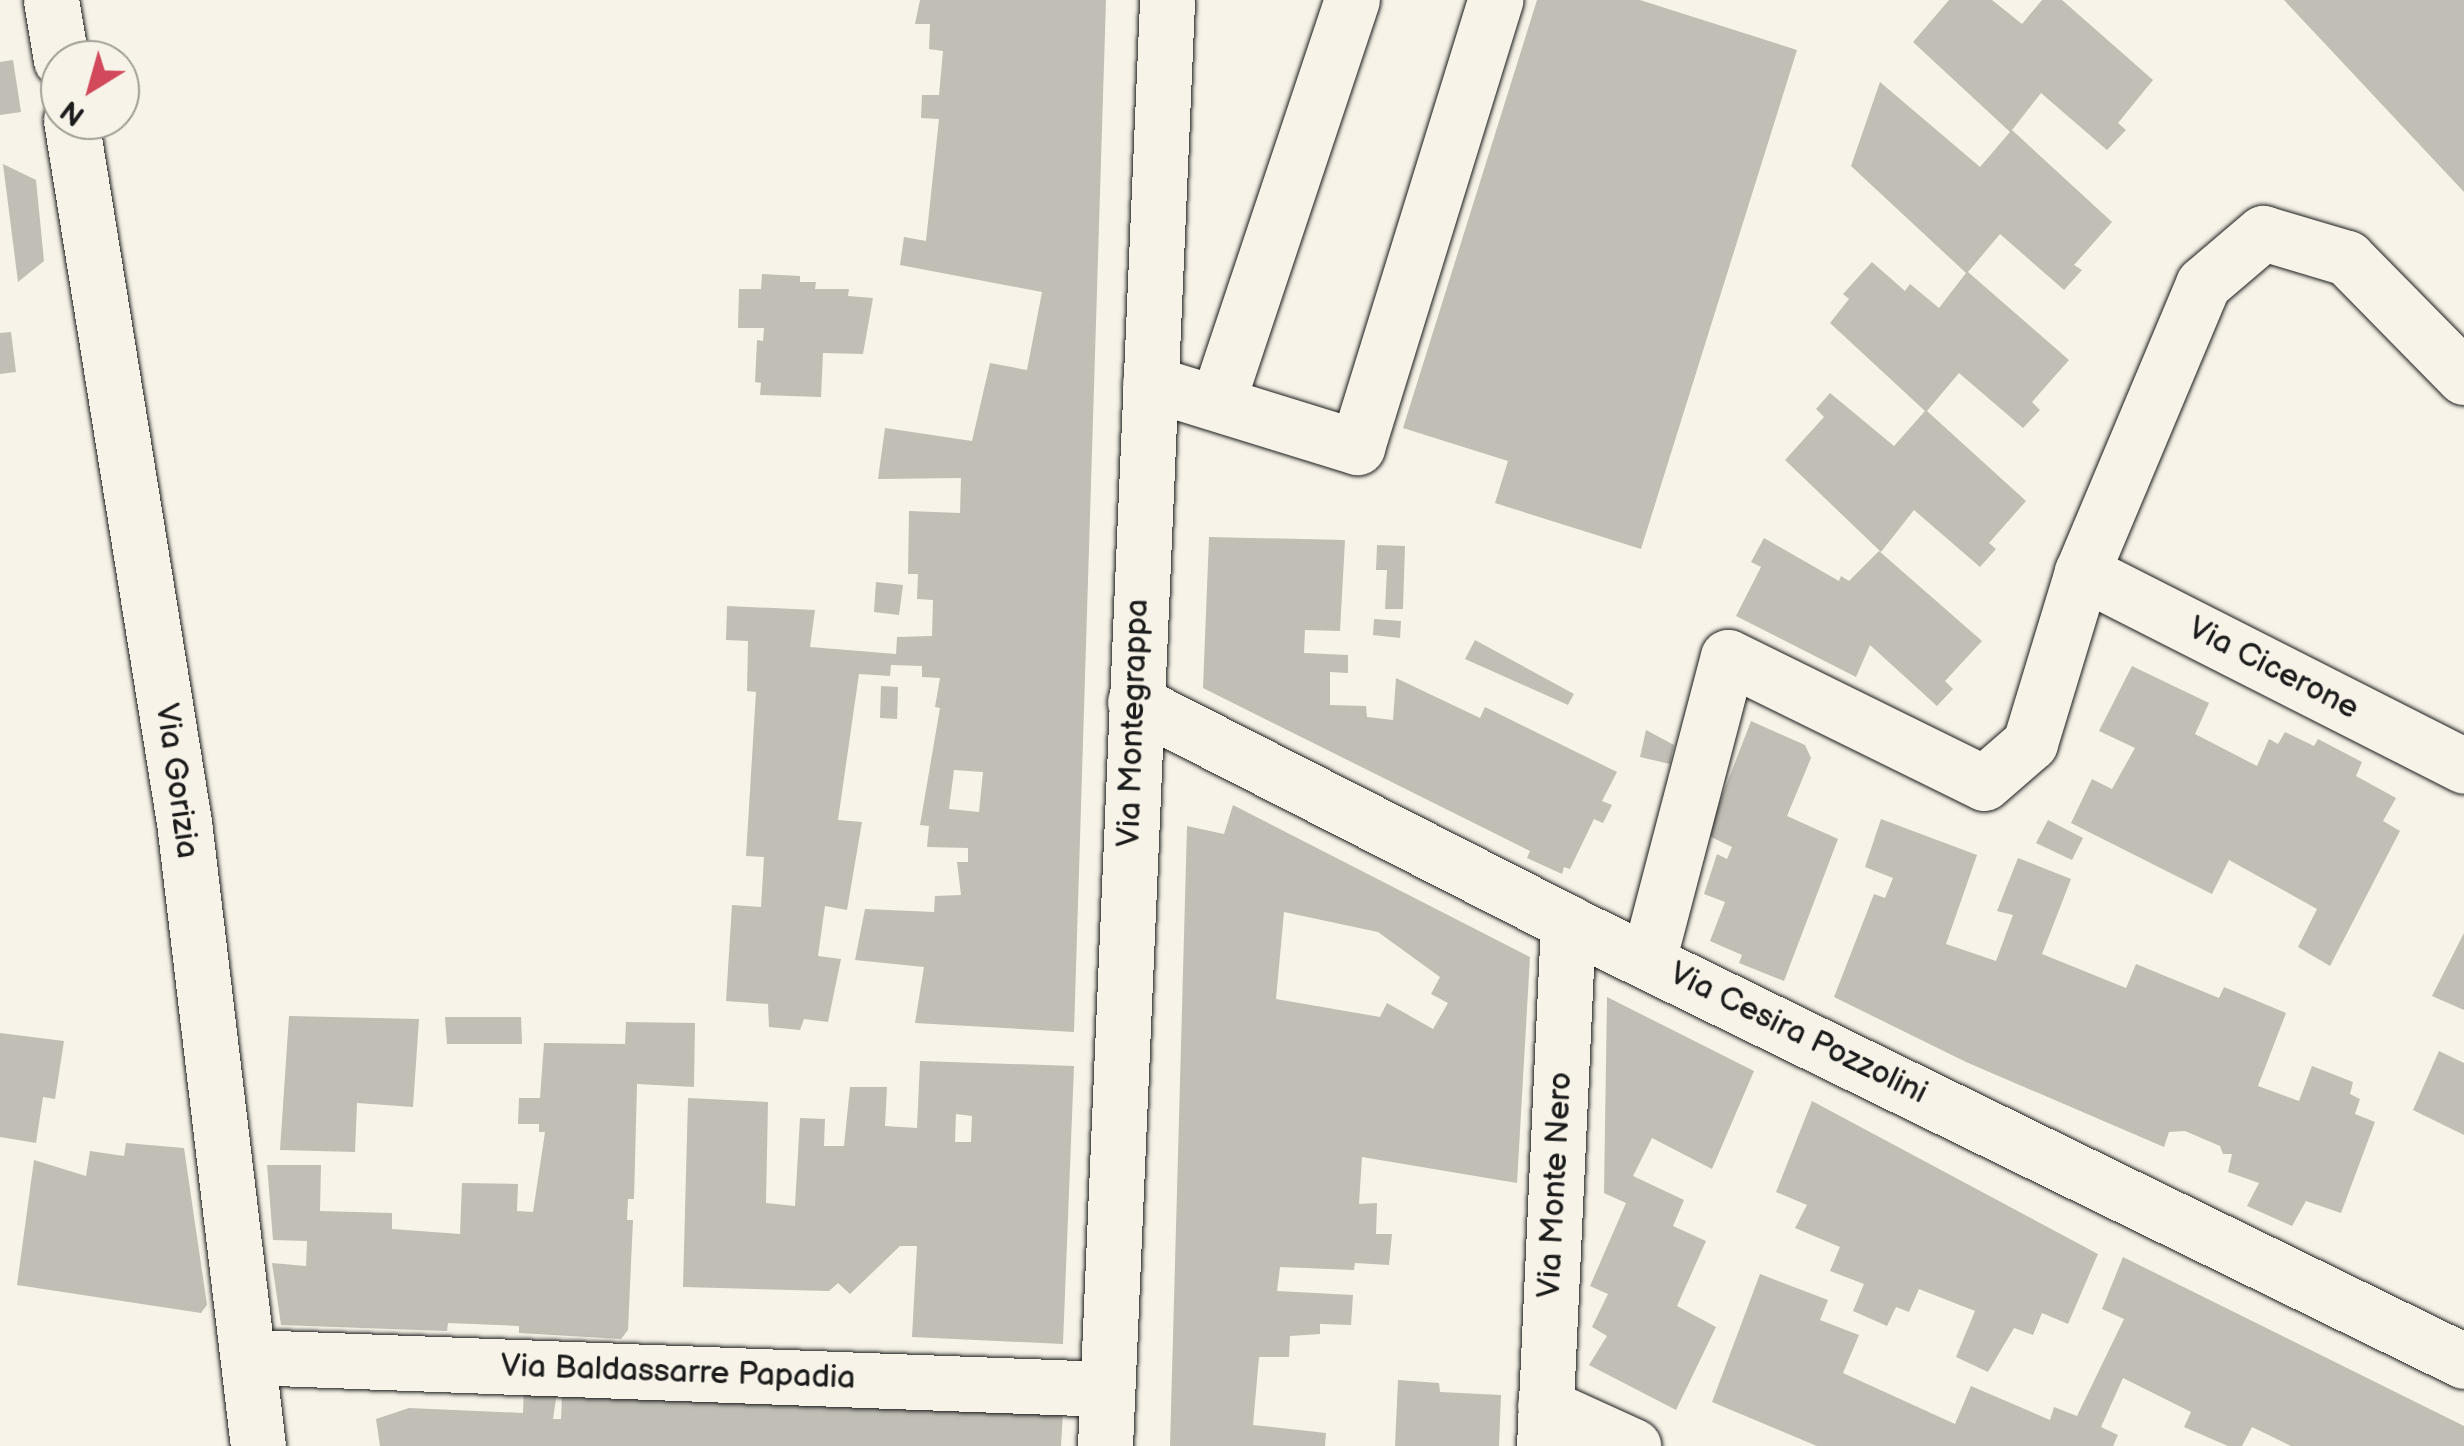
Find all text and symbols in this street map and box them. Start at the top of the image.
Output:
north arrow [40,40,140,140]
text: N [55,93,91,132]
street label: Via Montegrappa [1110,598,1158,848]
street label: Via Cicerone [2181,610,2365,728]
street label: Via Gorizia [146,701,206,861]
street label: Via Cesira Pozzolini [1663,955,1933,1113]
street label: Via Monte Nero [1531,1071,1581,1299]
street label: Via Baldassarre Papadia [500,1348,856,1398]

